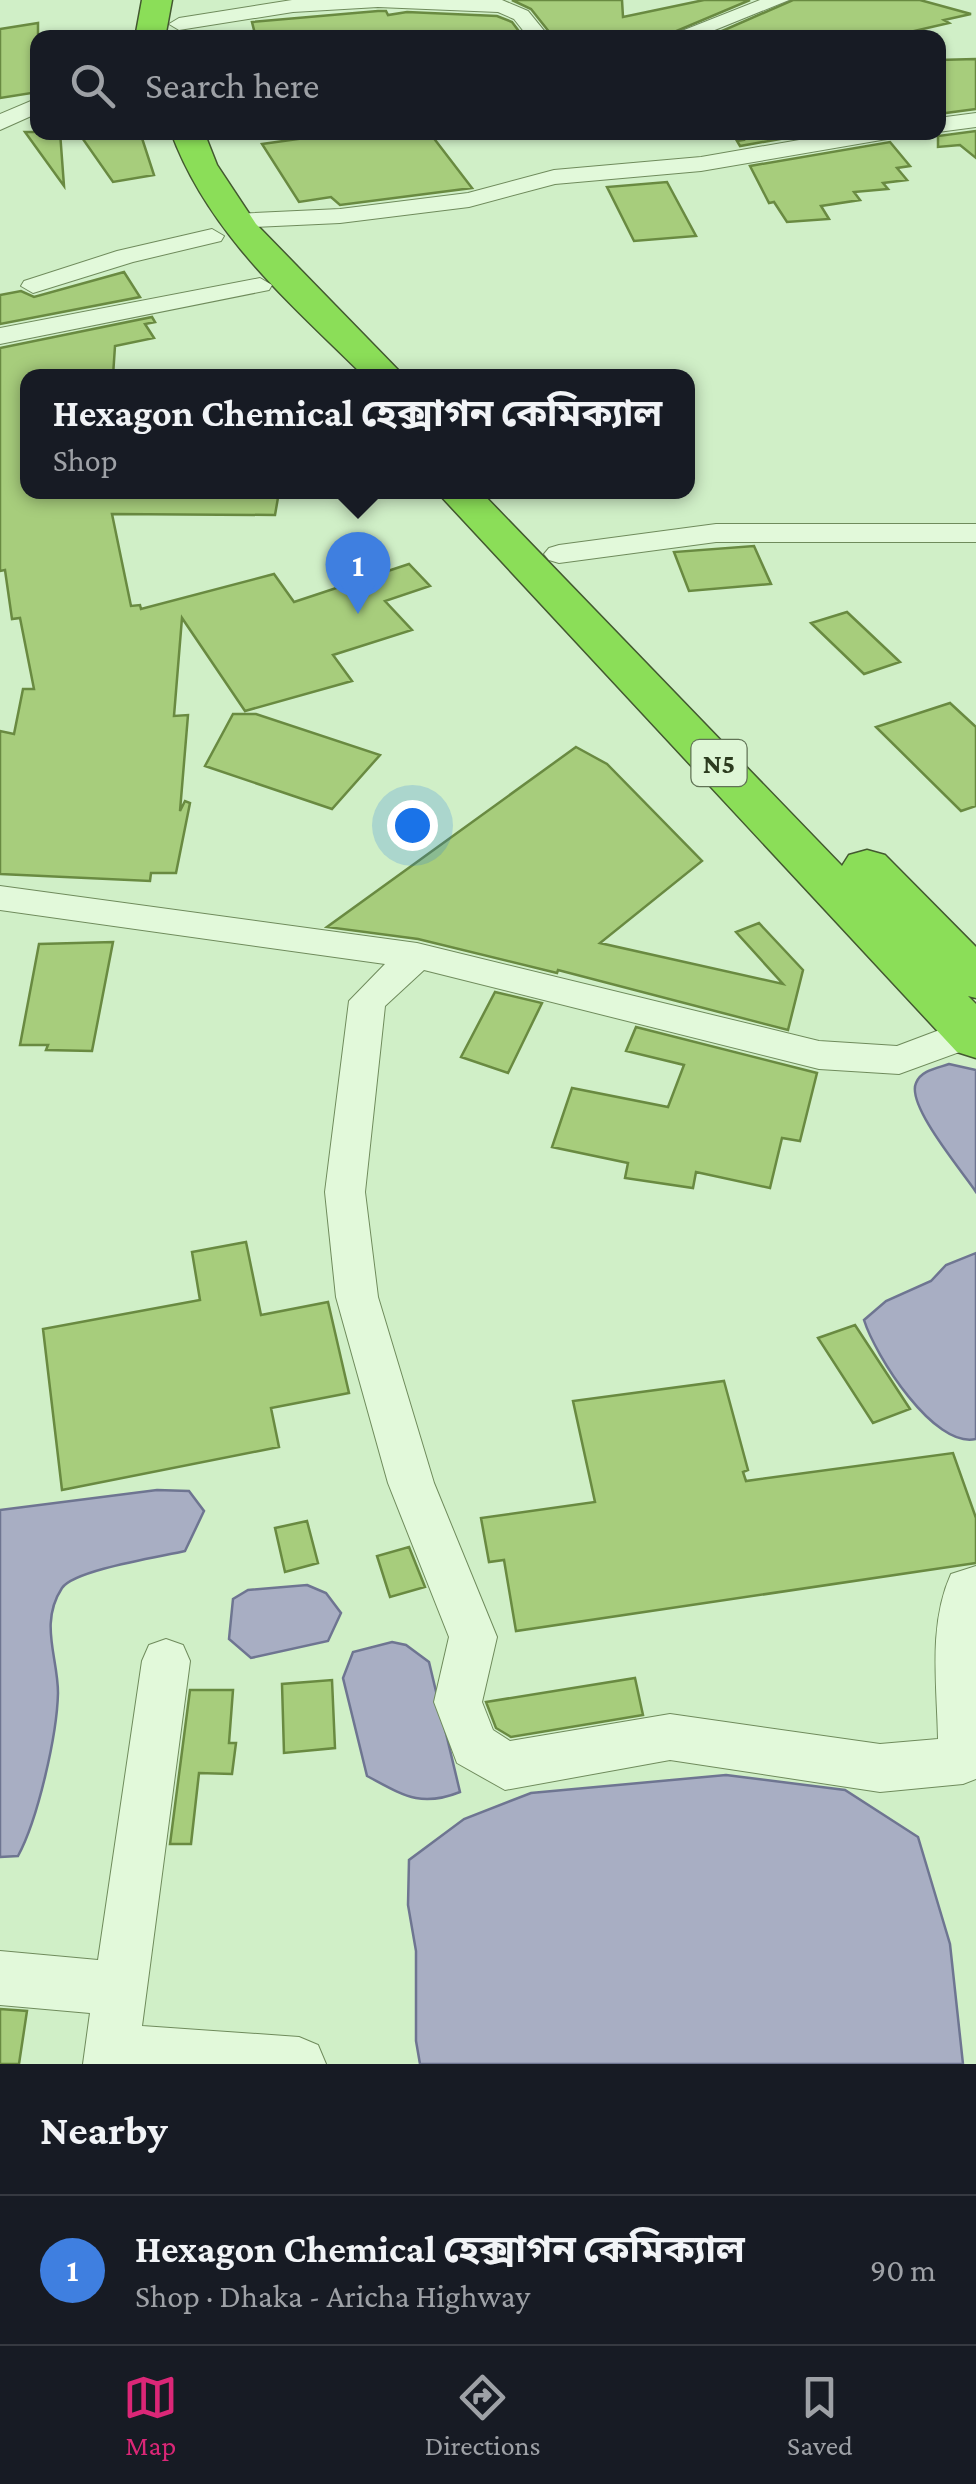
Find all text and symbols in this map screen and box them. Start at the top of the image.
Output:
search box [30,30,946,140]
icon: search [65,58,120,113]
text: Search here [145,64,319,106]
popup [20,369,695,499]
text: Hexagon Chemical হেক্সাগন কেমিক্যাল [53,392,662,434]
text: Shop [53,442,117,478]
pin: 1 [326,532,390,614]
road number: N5 [692,740,746,786]
your location [387,800,438,851]
text: Nearby [40,2106,168,2153]
text: Hexagon Chemical হেক্সাগন কেমিক্যাল [135,2228,745,2270]
text: 1 [67,2252,78,2288]
text: 90 m [870,2252,936,2288]
text: Shop · Dhaka - Aricha Highway [135,2278,530,2314]
tab: Map [123,2370,178,2461]
tab: Directions [425,2370,541,2461]
tab: Saved [787,2370,853,2461]

